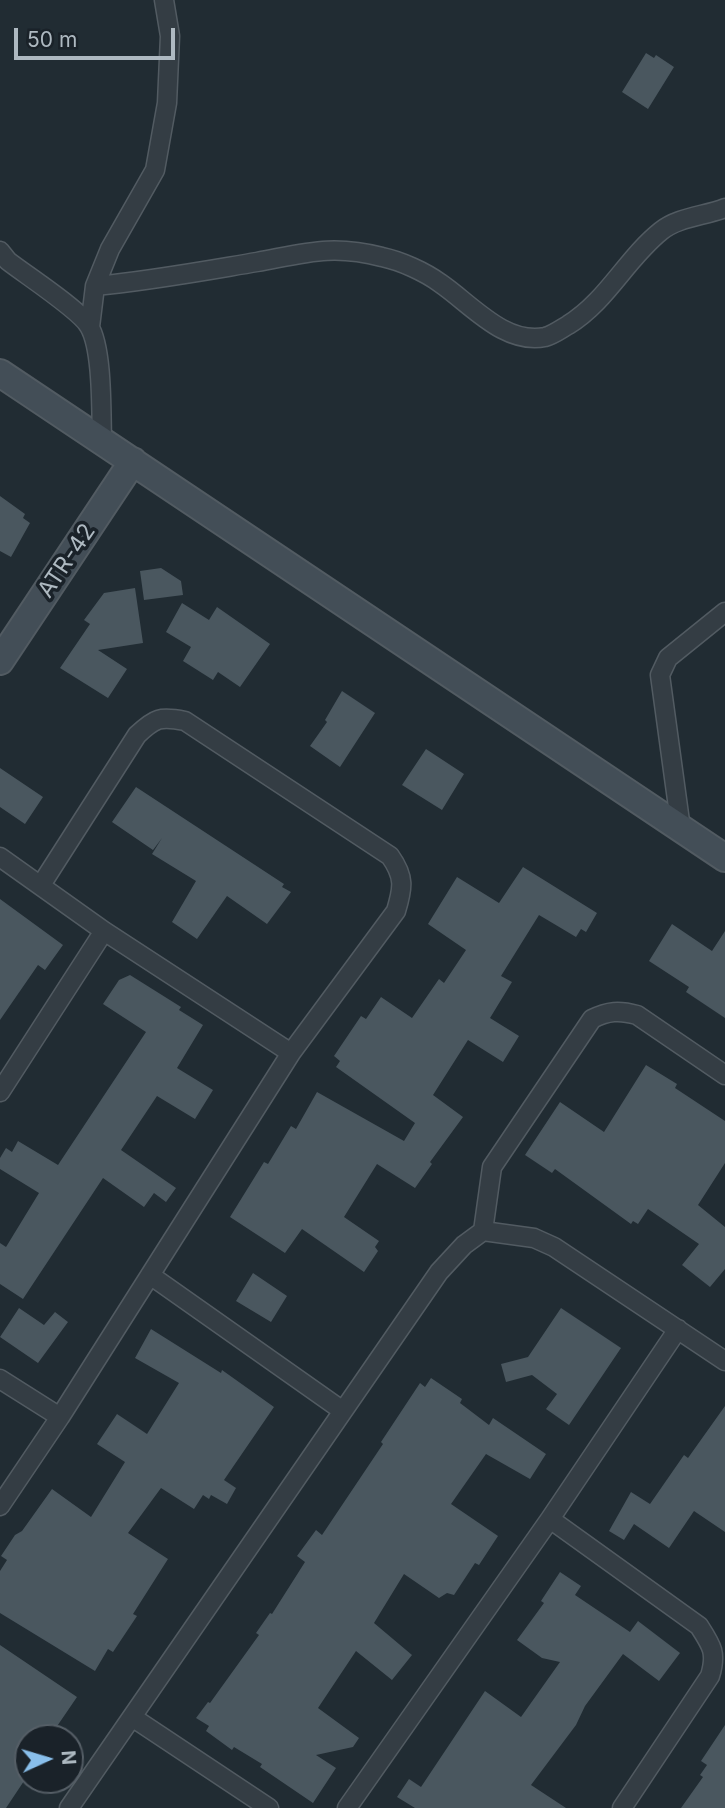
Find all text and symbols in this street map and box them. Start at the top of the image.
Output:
scale bar [18,14,178,58]
text: 50 m [27,27,77,52]
street label: ATR-42 [32,519,102,603]
north arrow [14,1724,84,1794]
text: N [56,1750,80,1766]

